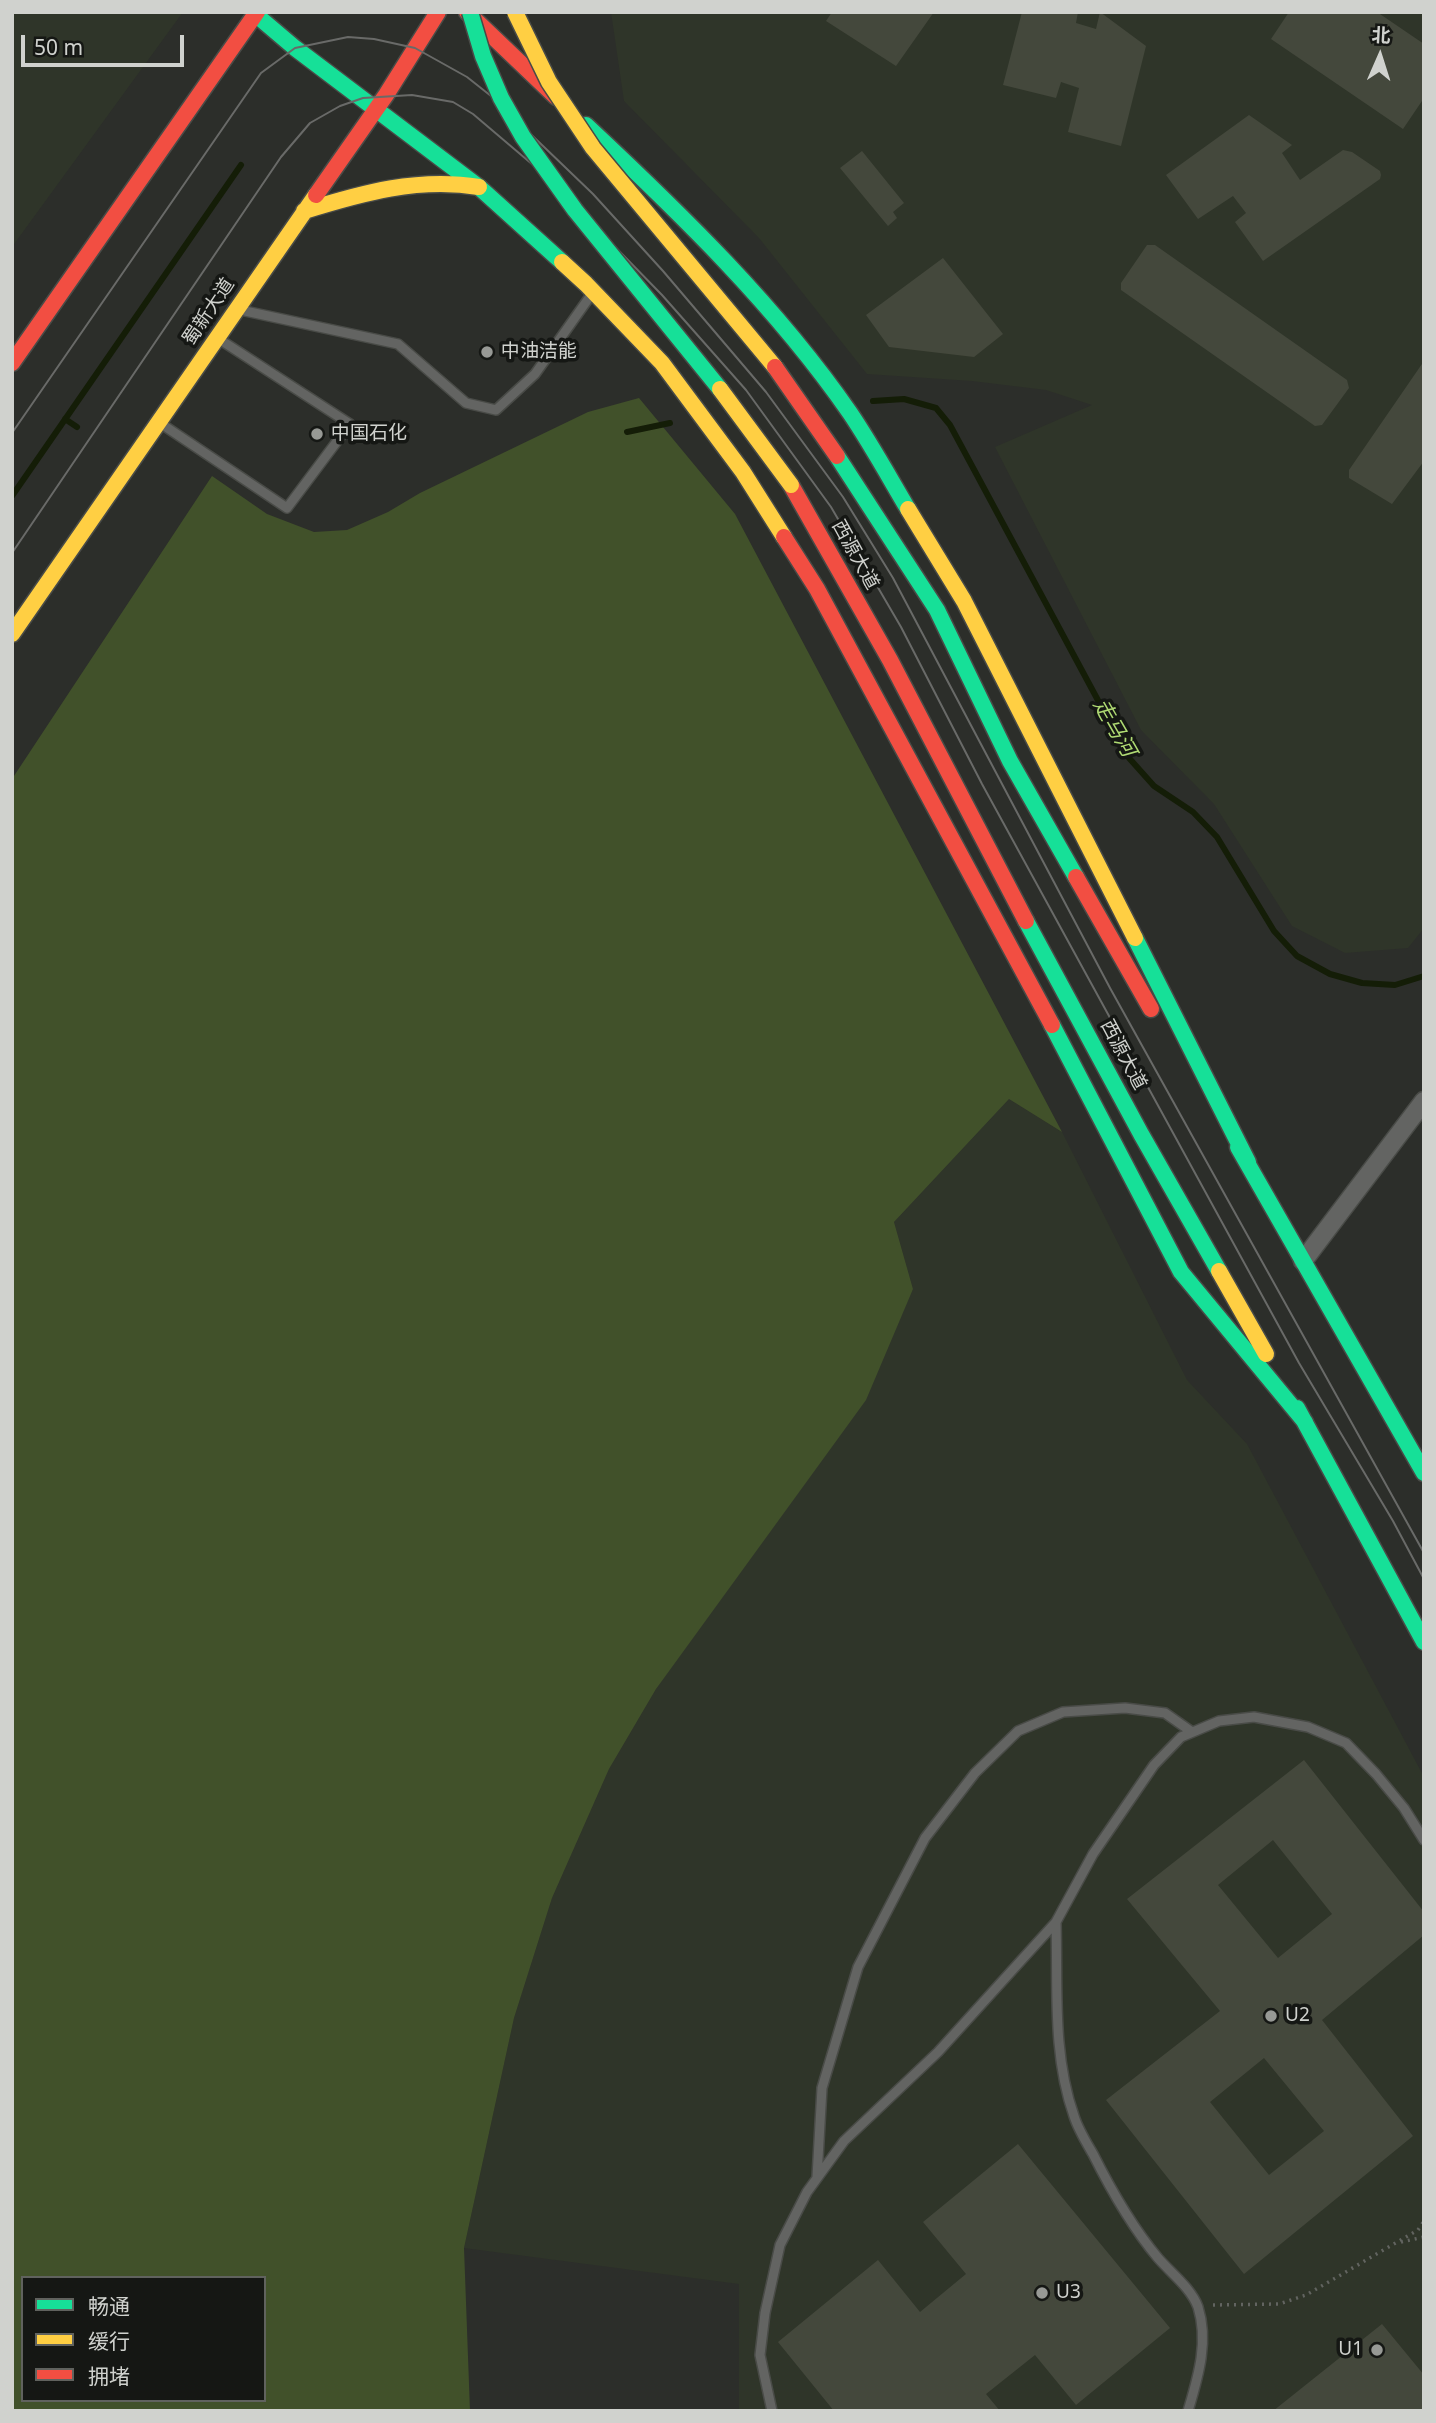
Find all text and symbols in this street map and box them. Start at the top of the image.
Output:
scale bar [24,21,187,65]
north arrow [1345,21,1415,91]
text: 北 [1371,22,1391,49]
text: 50 m [34,33,83,61]
street label: 蜀新大道 [178,274,240,350]
place label: 中油洁能 [501,341,577,363]
marker: 中油洁能 [479,344,495,360]
place label: 中国石化 [331,423,407,445]
marker: 中国石化 [309,426,325,442]
street label: 西源大道 [827,516,883,594]
water label: 走马河 [1087,694,1141,762]
street label: 西源大道 [1095,1016,1151,1094]
place label: U2 [1285,2005,1310,2027]
marker: U2 [1263,2008,1279,2024]
legend [21,2276,266,2402]
place label: U3 [1056,2282,1081,2304]
marker: U3 [1034,2285,1050,2301]
text: 畅通 [88,2292,130,2320]
text: 缓行 [88,2327,130,2355]
place label: U1 [1338,2339,1363,2361]
marker: U1 [1369,2342,1385,2358]
text: 拥堵 [88,2362,130,2390]

